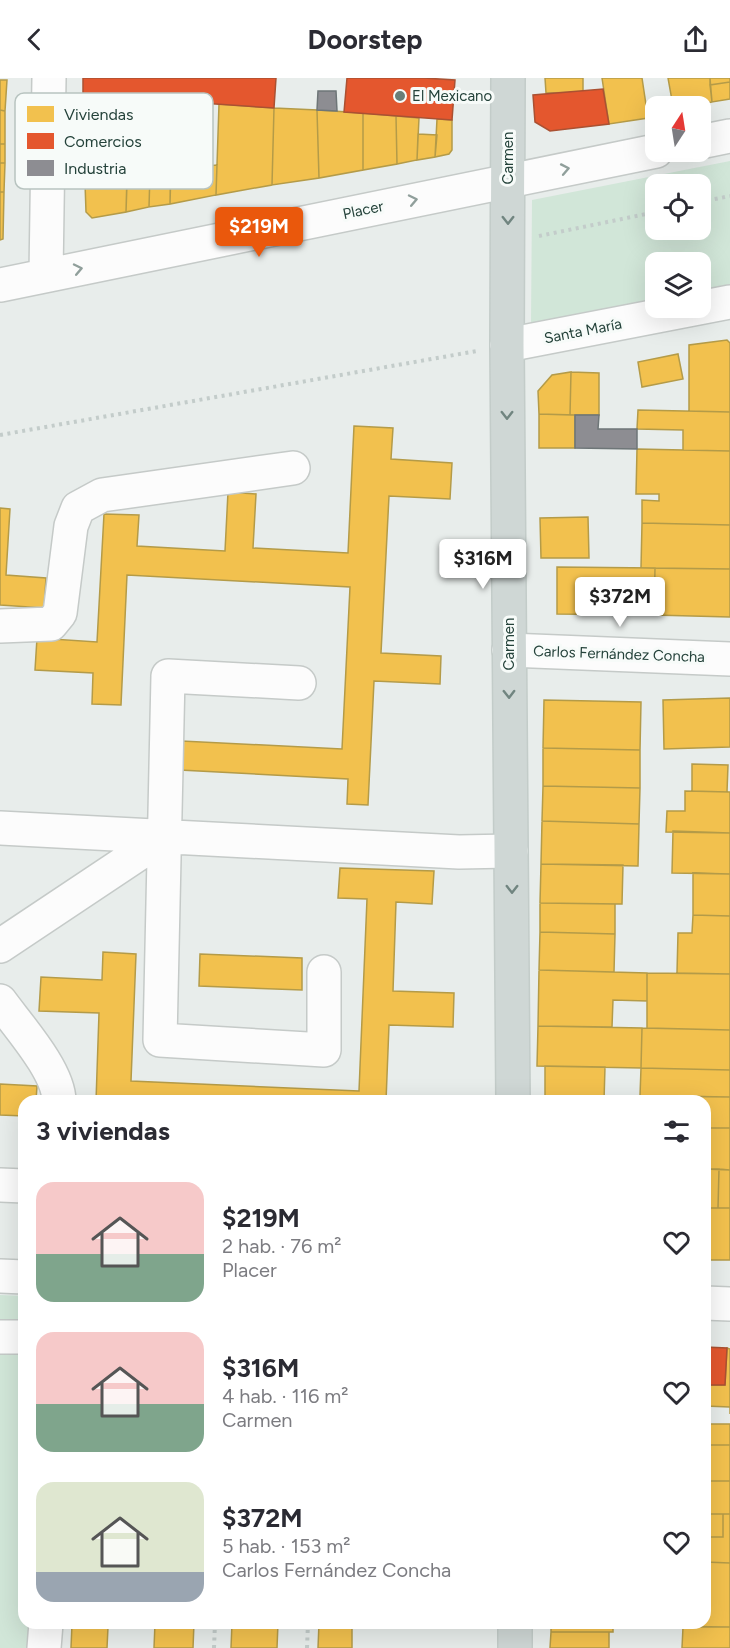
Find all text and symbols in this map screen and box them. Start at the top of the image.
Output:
icon: back [18,23,51,56]
text: Doorstep [308,23,422,56]
icon: share [679,23,712,56]
place label: El Mexicano [412,87,492,105]
marker: El Mexicano [393,89,407,103]
legend [15,93,213,189]
north arrow [645,96,711,162]
map controls [645,96,711,318]
text: Viviendas [64,105,134,124]
text: Comercios [64,132,142,151]
street label: Carmen [499,132,517,184]
text: Industria [64,159,126,178]
one-way arrow [560,163,570,176]
button: locate [645,174,711,240]
one-way arrow [407,194,417,207]
street label: Placer [341,197,385,223]
pin: $219M [217,207,301,258]
text: $219M [229,214,289,238]
one-way arrow [502,216,514,225]
button: layers [645,252,711,318]
one-way arrow [72,263,82,276]
street label: Santa María [543,315,623,347]
one-way arrow [501,411,514,420]
pin: $316M [441,539,525,590]
text: $316M [453,546,513,570]
pin: $372M [578,577,662,628]
text: $372M [589,584,651,608]
street label: Carmen [500,618,518,670]
street label: Carlos Fernández Concha [533,642,705,666]
one-way arrow [503,690,515,699]
one-way arrow [506,885,518,894]
text: 3 viviendas [36,1115,170,1147]
icon: filters [660,1115,693,1148]
text: $219M [222,1202,300,1234]
icon: home [84,1206,156,1278]
icon: heart [660,1226,693,1259]
text: 2 hab. · 76 m² [222,1234,342,1258]
text: Placer [222,1258,277,1282]
text: $316M [222,1352,299,1384]
icon: home [84,1356,156,1428]
icon: heart [660,1376,693,1409]
text: 4 hab. · 116 m² [222,1384,349,1408]
text: Carmen [222,1408,292,1432]
text: $372M [222,1502,303,1534]
icon: home [84,1506,156,1578]
icon: heart [660,1526,693,1559]
text: 5 hab. · 153 m² [222,1534,350,1558]
text: Carlos Fernández Concha [222,1558,451,1582]

